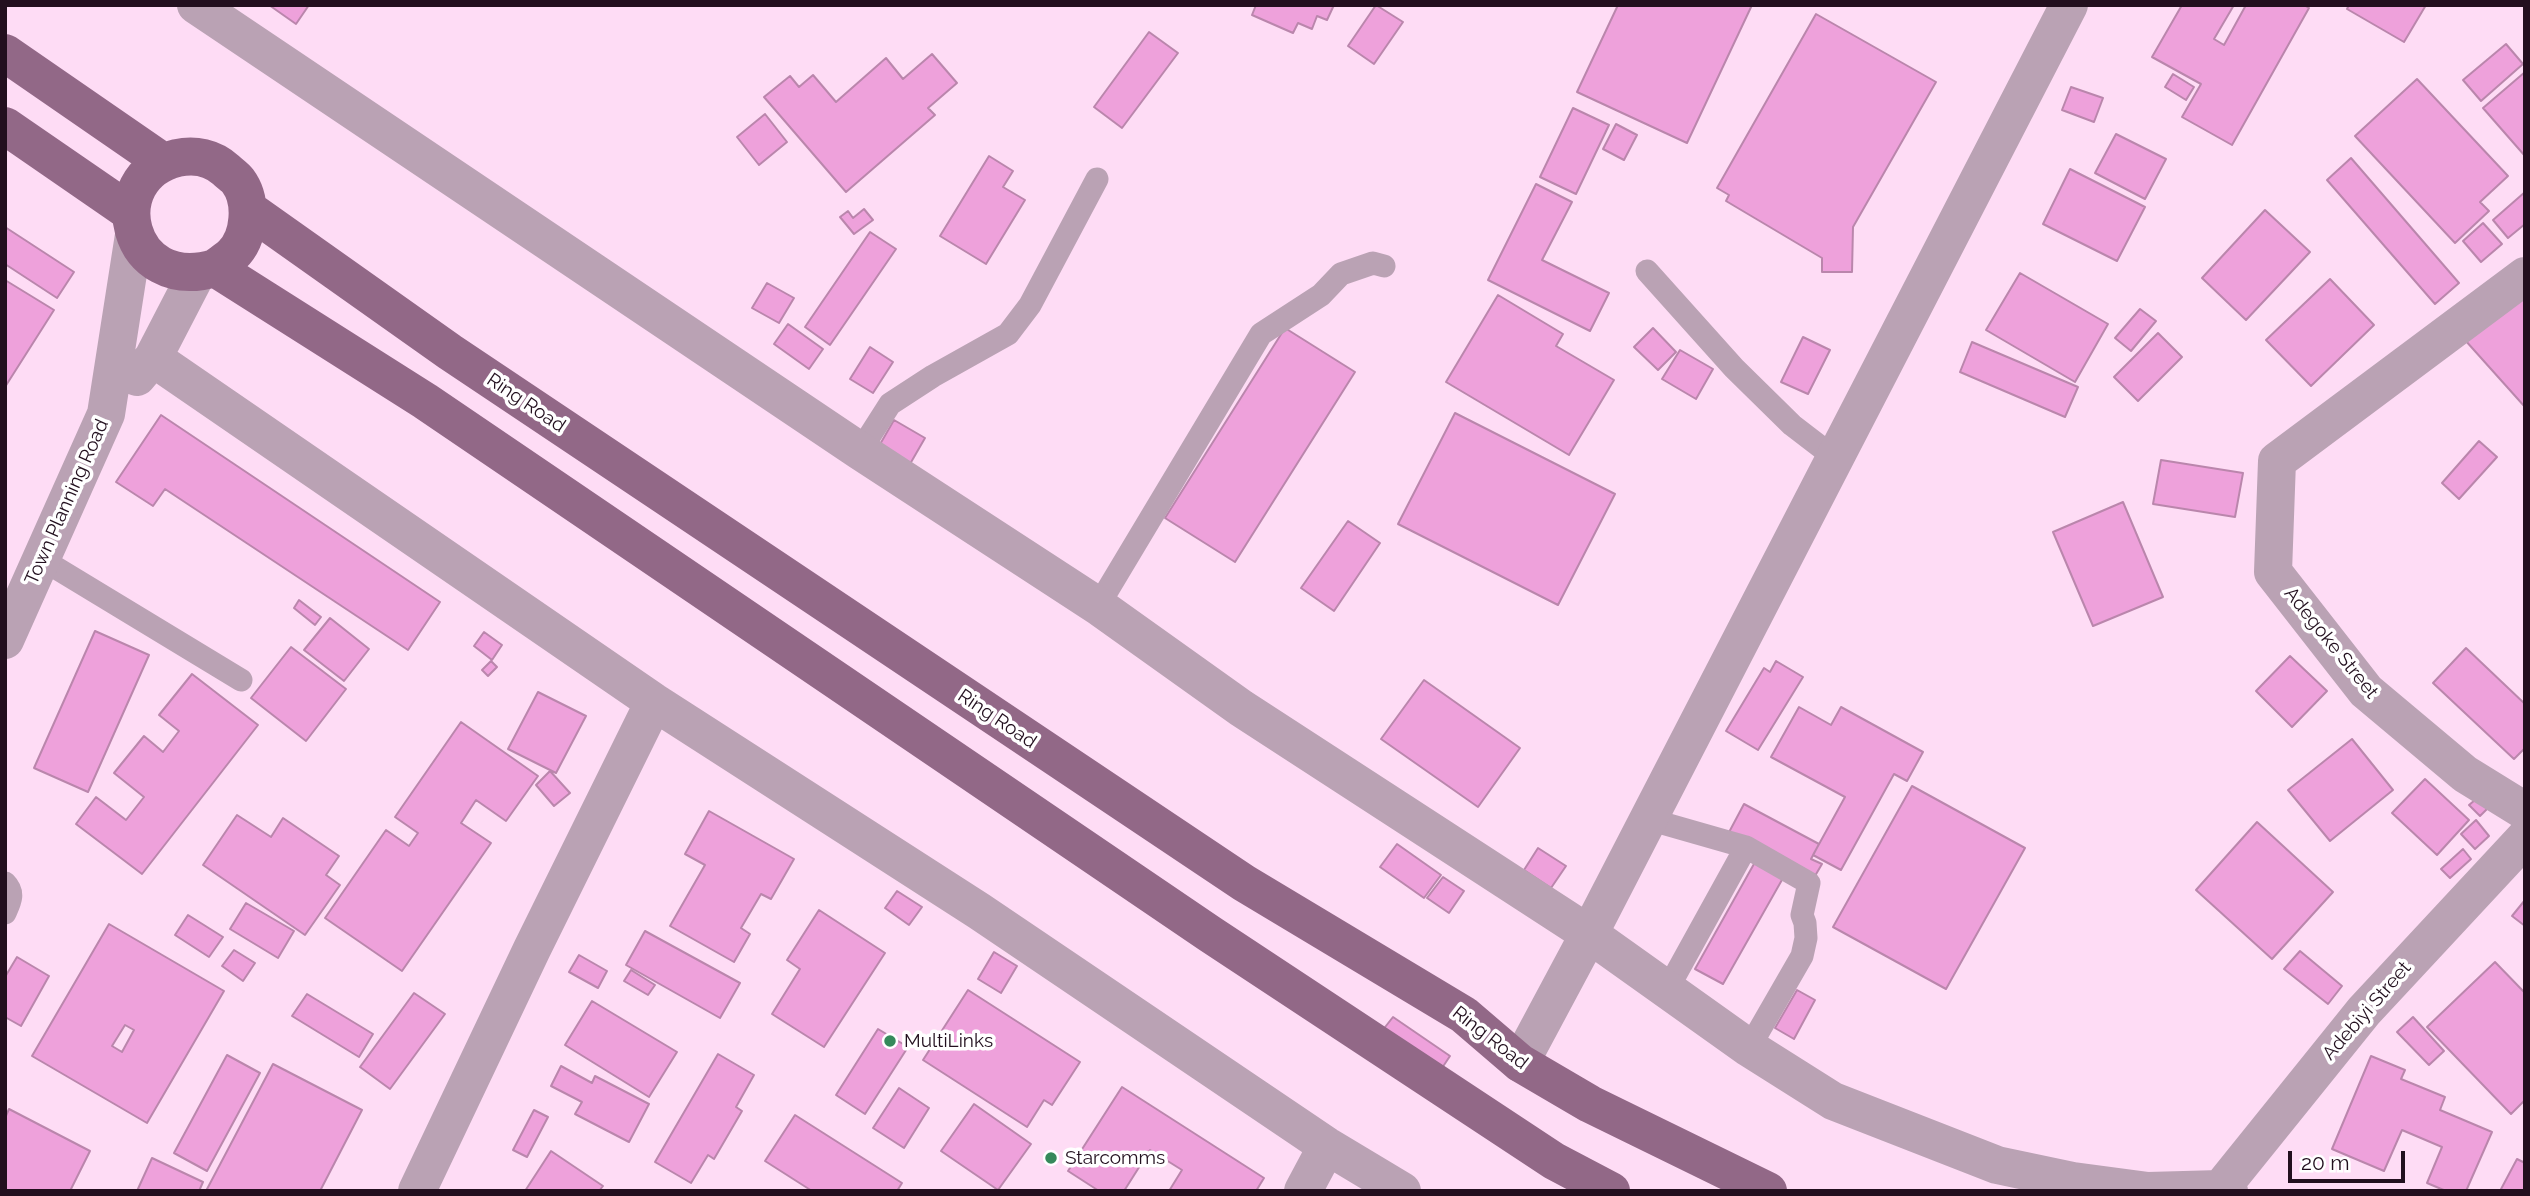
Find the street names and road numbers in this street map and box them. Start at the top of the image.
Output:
street label: Ring Road [482,368,570,438]
street label: Town Planning Road [20,416,114,588]
street label: Adegoke Street [2279,583,2383,703]
street label: Ring Road [953,684,1041,754]
street label: Adebiyi Street [2318,957,2416,1065]
street label: Ring Road [1448,1001,1532,1075]

